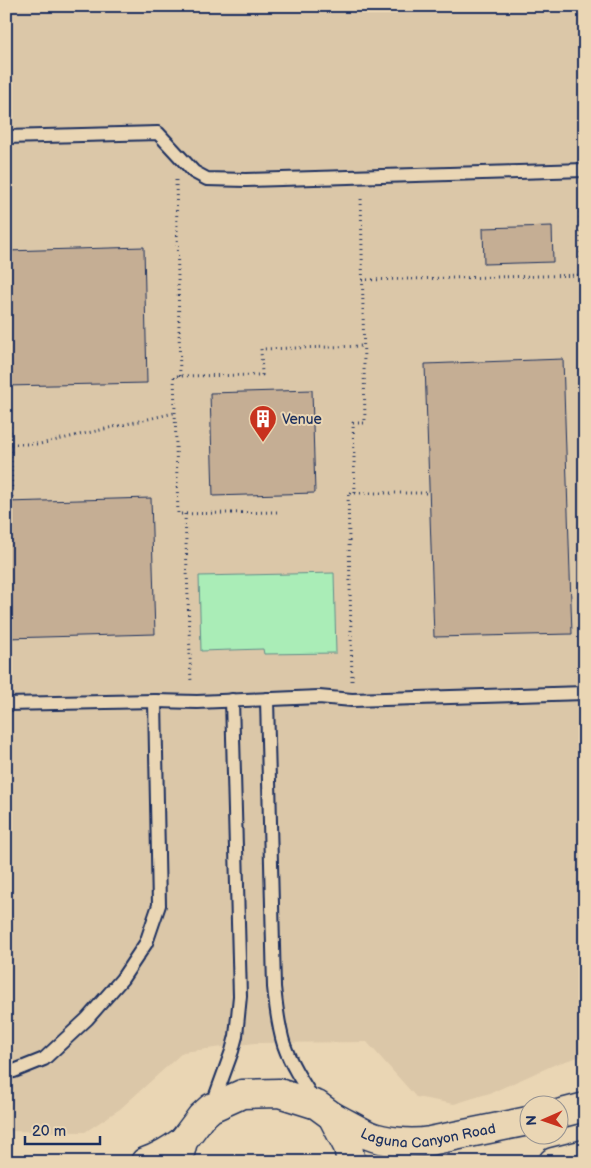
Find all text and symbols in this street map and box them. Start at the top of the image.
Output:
building icon: Venue [248,404,278,443]
place label: Venue [282,411,322,428]
north arrow [518,1096,568,1146]
scale bar [25,1113,100,1145]
text: N [523,1115,540,1126]
street label: Laguna Canyon Road [358,1119,497,1151]
text: 20 m [32,1122,66,1141]

